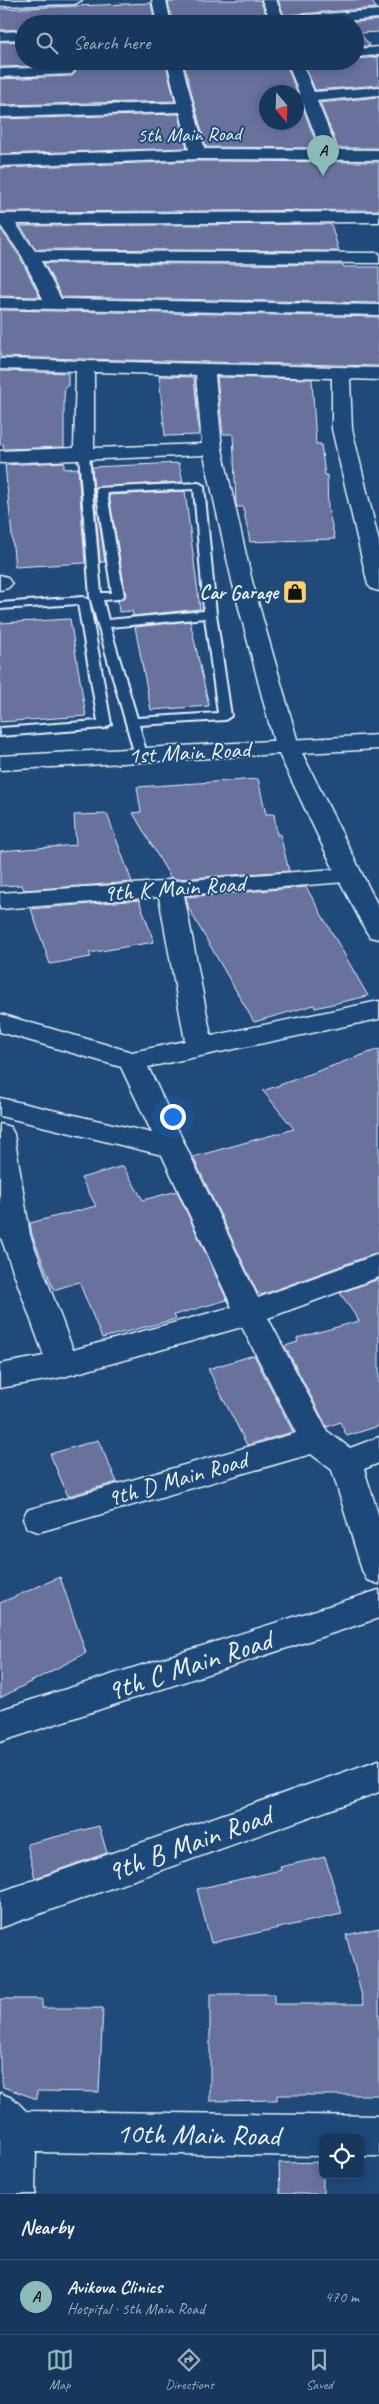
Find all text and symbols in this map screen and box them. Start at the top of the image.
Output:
search box [15,15,364,70]
icon: search [33,29,61,57]
text: Search here [73,31,150,55]
north arrow [259,85,304,130]
street label: 5th Main Road [137,121,244,148]
pin: A [307,135,339,176]
shop icon: Car Garage [282,579,308,605]
place label: Car Garage [200,580,280,605]
street label: 1st Main Road [127,734,254,770]
street label: 9th K Main Road [102,868,250,908]
your location [160,1104,186,1130]
street label: 9th D Main Road [104,1444,254,1513]
street label: 9th C Main Road [102,1620,281,1709]
street label: 9th B Main Road [102,1795,281,1890]
street label: 10th Main Road [116,2115,285,2155]
map controls [319,2134,364,2179]
button: locate [319,2134,364,2179]
text: Nearby [20,2214,73,2240]
text: Avikova Clinics [67,2275,162,2299]
text: A [32,2287,40,2307]
text: 470 m [325,2287,359,2307]
text: Hospital · 5th Main Road [67,2299,205,2319]
tab: Map [46,2346,74,2393]
tab: Directions [165,2346,214,2393]
tab: Saved [305,2346,333,2393]

